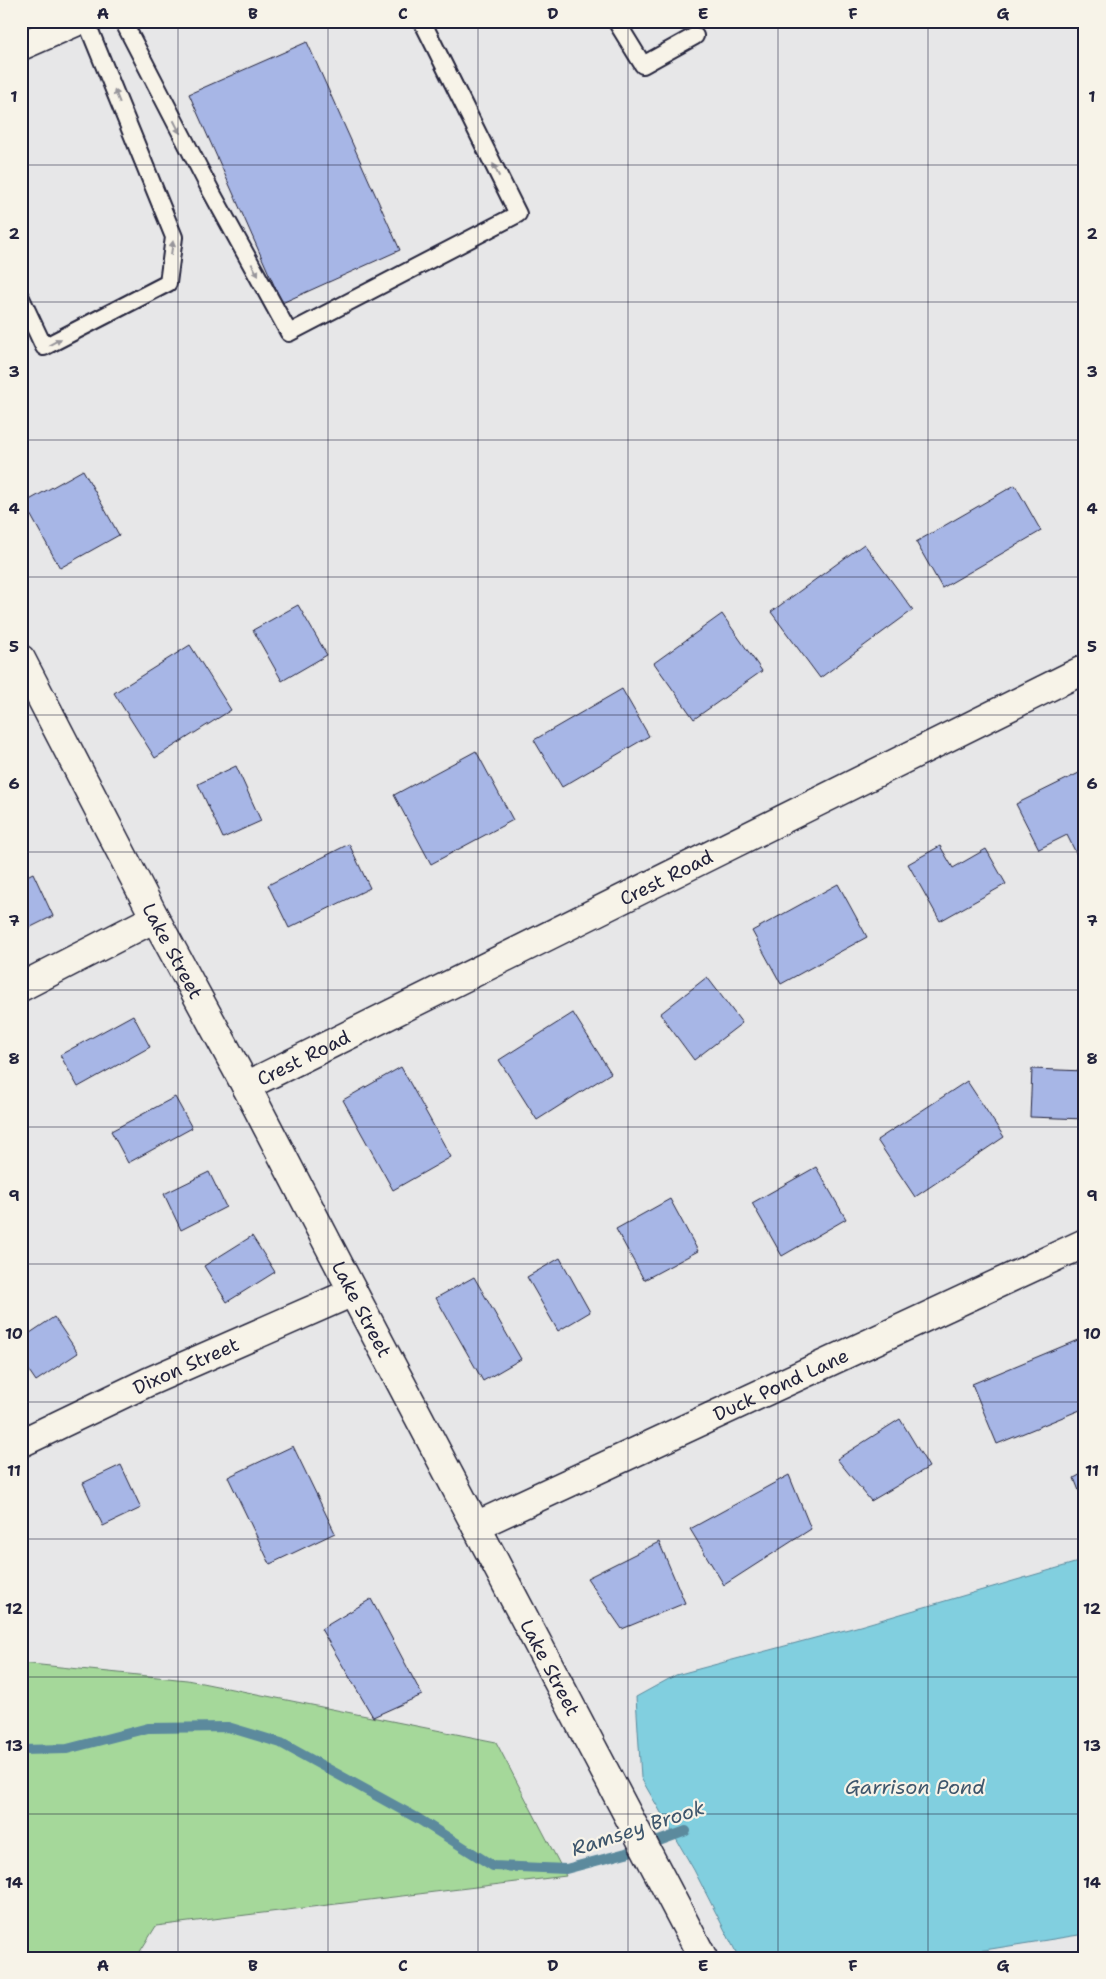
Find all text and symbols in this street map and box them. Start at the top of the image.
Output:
text: A [97,3,109,24]
text: B [248,3,258,24]
text: C [398,3,408,24]
text: D [547,3,559,24]
text: E [698,3,708,24]
text: F [848,3,858,24]
text: G [997,3,1010,24]
text: 1 [10,86,18,107]
text: 1 [1088,86,1096,107]
one-way arrow [112,89,120,104]
one-way arrow [173,120,182,133]
one-way arrow [492,163,500,177]
text: 2 [8,223,20,244]
text: 2 [1086,223,1098,244]
one-way arrow [168,239,176,255]
one-way arrow [250,263,259,276]
one-way arrow [48,337,62,346]
text: 3 [8,361,20,382]
text: 3 [1086,361,1098,382]
text: 4 [8,498,20,519]
text: 4 [1086,498,1098,519]
text: 5 [9,636,19,657]
text: 5 [1087,636,1097,657]
text: 6 [8,773,20,794]
text: 6 [1086,773,1098,794]
street label: Crest Road [615,844,717,911]
street label: Lake Street [136,899,208,1003]
text: 7 [8,910,20,931]
text: 7 [1086,910,1098,931]
street label: Crest Road [253,1024,354,1092]
text: 8 [8,1048,20,1069]
text: 8 [1086,1048,1098,1069]
text: 9 [8,1185,20,1206]
text: 9 [1086,1185,1098,1206]
street label: Lake Street [326,1257,397,1362]
text: 10 [5,1323,23,1344]
text: 10 [1083,1323,1101,1344]
street label: Dixon Street [129,1332,243,1400]
street label: Duck Pond Lane [709,1343,853,1427]
text: 11 [7,1460,21,1481]
text: 11 [1085,1460,1099,1481]
text: 12 [5,1598,23,1619]
text: 12 [1083,1598,1101,1619]
street label: Lake Street [514,1615,585,1720]
text: 13 [5,1735,23,1756]
text: 13 [1083,1735,1101,1756]
water label: Garrison Pond [845,1774,985,1800]
water label: Ramsey Brook [568,1794,709,1862]
text: 14 [5,1872,23,1893]
text: 14 [1083,1872,1101,1893]
text: A [97,1955,109,1976]
text: B [248,1955,258,1976]
text: C [398,1955,408,1976]
text: D [547,1955,559,1976]
text: E [698,1955,708,1976]
text: F [848,1955,858,1976]
text: G [997,1955,1010,1976]

